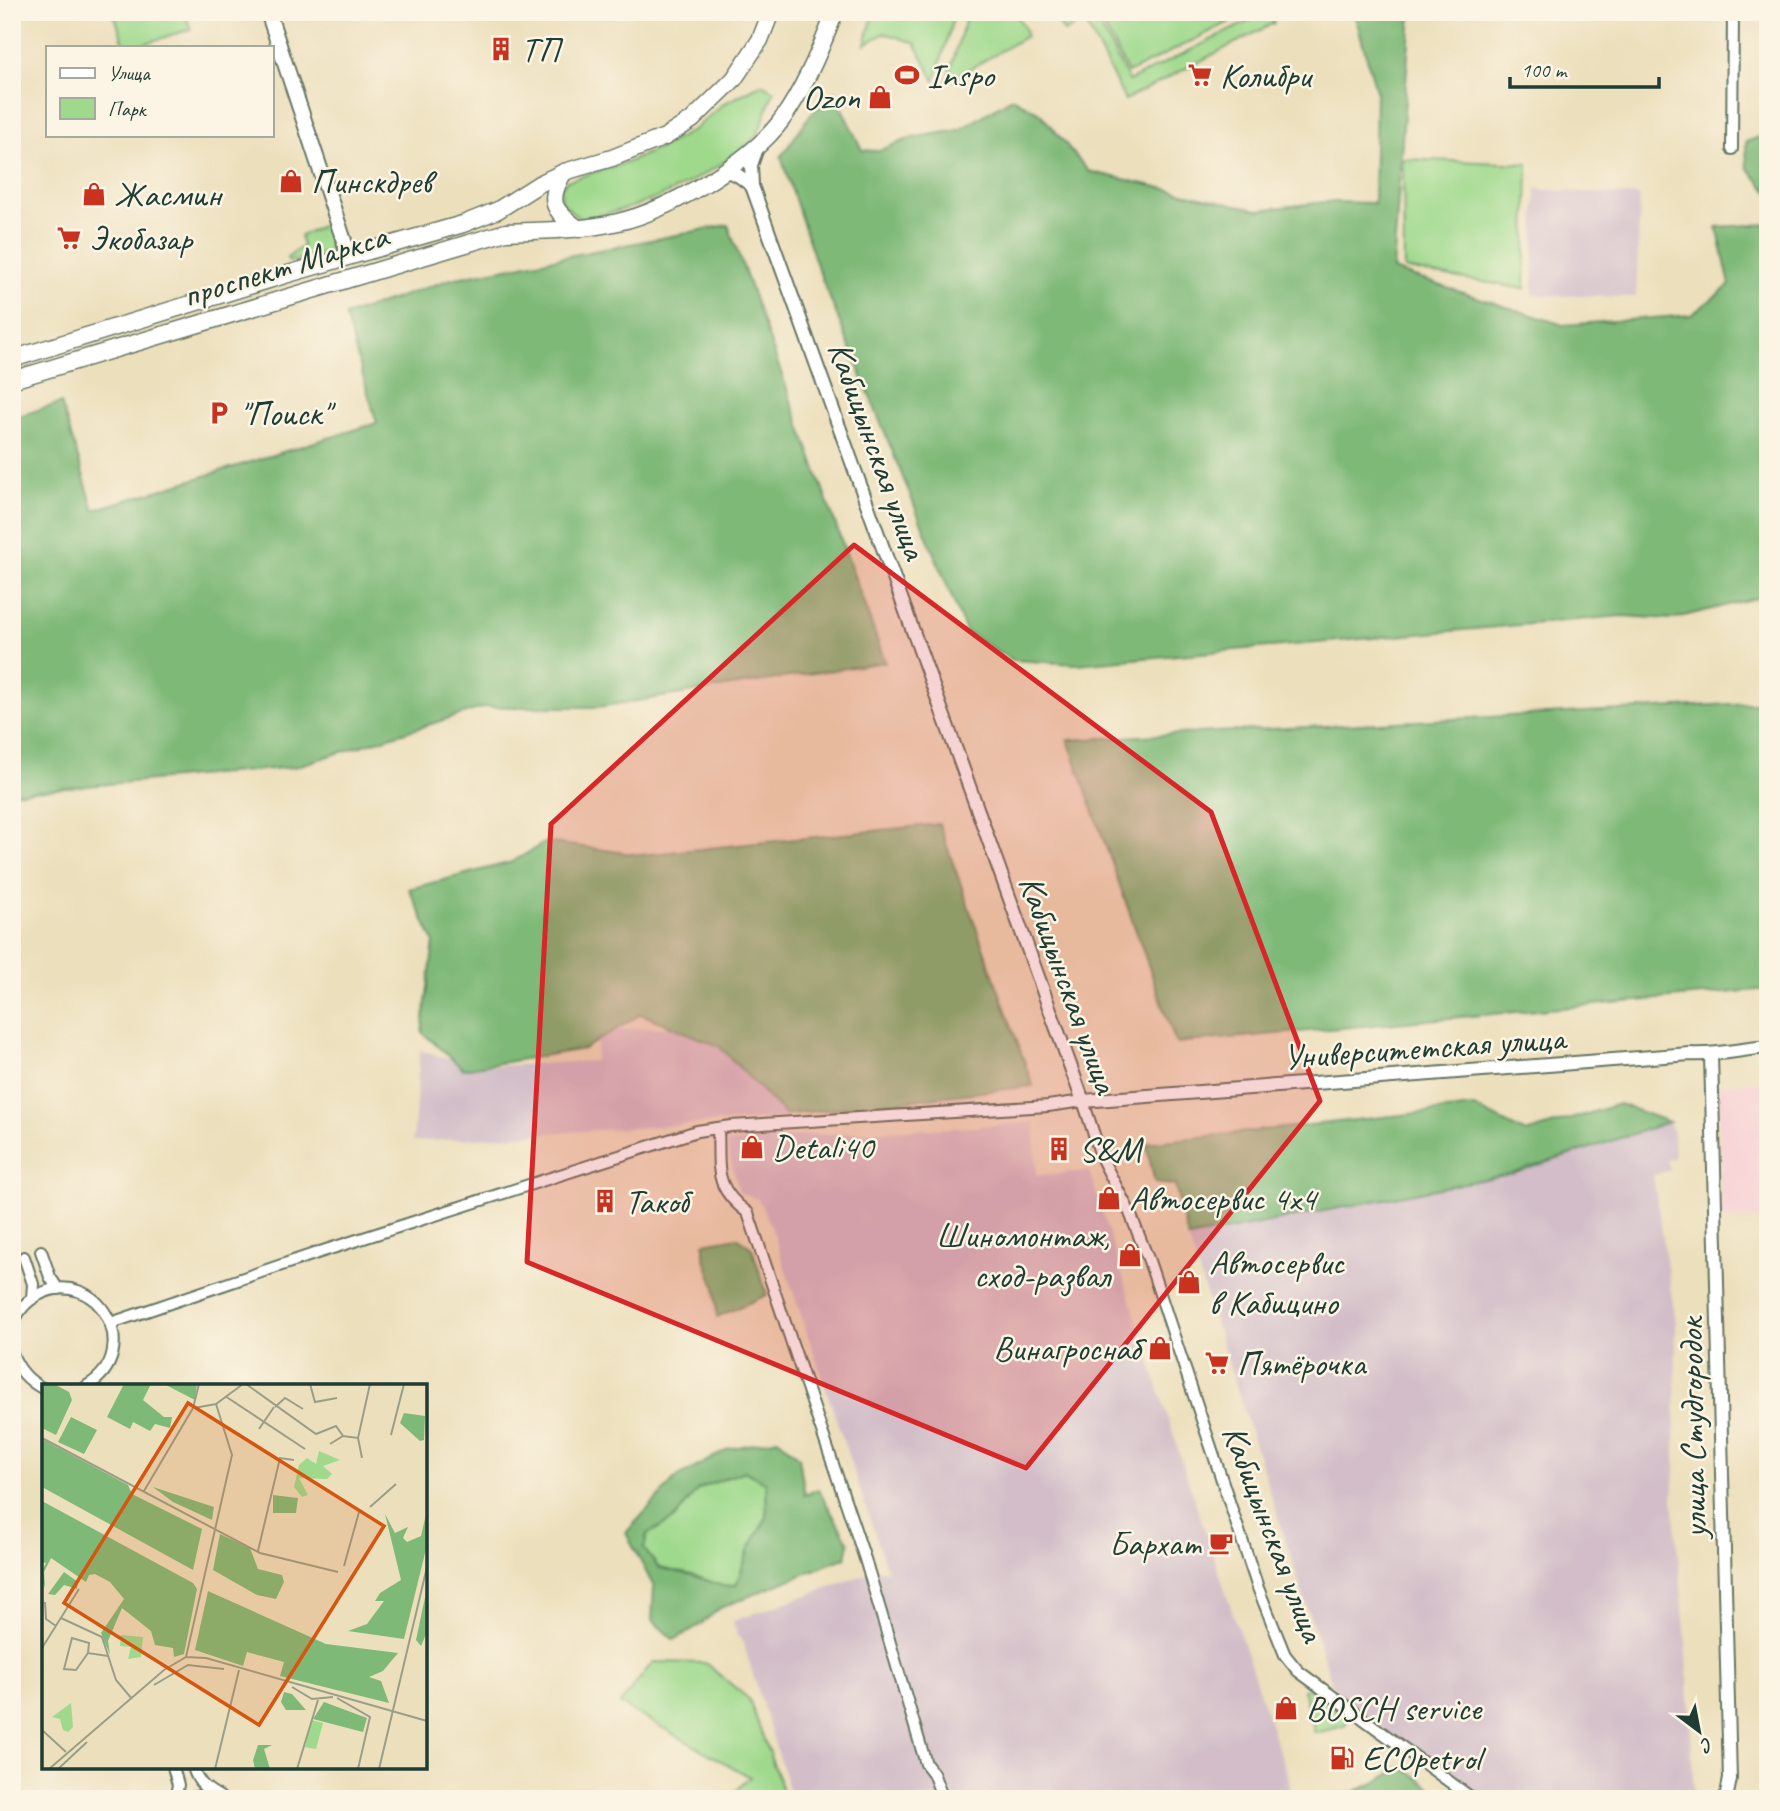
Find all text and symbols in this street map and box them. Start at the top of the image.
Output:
place label: ТП [521,27,564,72]
building icon: ТП [487,35,515,63]
legend [46,46,273,136]
scale bar [1510,46,1659,90]
place label: Inspo [927,53,996,98]
place label: Колибри [1220,53,1314,98]
text: 100 m [1521,57,1568,83]
text: Улица [108,60,151,86]
sports icon: Inspo [893,61,921,89]
supermarket icon: Колибри [1186,61,1214,89]
place label: Ozon [802,75,860,120]
shop icon: Ozon [866,83,894,111]
text: Парк [108,96,148,122]
place label: Пинскдрев [311,159,438,204]
shop icon: Пинскдрев [277,167,305,195]
place label: Жасмин [114,172,224,217]
shop icon: Жасмин [80,180,108,208]
street label: проспект Маркса [177,212,396,318]
place label: Экобазар [89,216,194,261]
supermarket icon: Экобазар [55,224,83,252]
street label: Кабицынская улица [817,335,938,567]
place label: "Поиск" [239,391,336,436]
parking icon: "Поиск" [205,399,233,427]
street label: Кабицынская улица [1008,869,1129,1101]
street label: Университетская улица [1282,1015,1569,1080]
place label: Detali40 [772,1125,876,1170]
place label: S&M [1079,1127,1144,1172]
shop icon: Detali40 [738,1133,766,1161]
building icon: S&M [1045,1135,1073,1163]
place label: Автосервис 4х4 [1129,1176,1319,1221]
place label: Такоб [625,1179,693,1224]
shop icon: Автосервис 4х4 [1095,1184,1123,1212]
building icon: Такоб [591,1187,619,1215]
place label: Шиномонтаж, сход-развал [936,1213,1113,1298]
place label: Автосервис в Кабицино [1209,1240,1345,1325]
shop icon: Шиномонтаж, сход-развал [1116,1241,1144,1269]
shop icon: Автосервис в Кабицино [1175,1268,1203,1296]
street label: улица Студгородок [1668,1314,1717,1541]
place label: Винагроснаб [993,1326,1148,1371]
shop icon: Винагроснаб [1146,1334,1174,1362]
place label: Пятёрочка [1237,1341,1367,1386]
supermarket icon: Пятёрочка [1203,1349,1231,1377]
inset map [42,1384,427,1769]
street label: Кабицынская улица [1212,1419,1336,1650]
place label: Бархат [1109,1521,1202,1566]
cafe icon: Бархат [1207,1529,1235,1557]
place label: BOSCH service [1306,1686,1483,1731]
shop icon: BOSCH service [1272,1694,1300,1722]
north arrow [1664,1696,1734,1766]
text: С [1695,1732,1718,1759]
place label: ECOpetrol [1362,1736,1486,1781]
fuel station icon: ECOpetrol [1328,1744,1356,1772]

